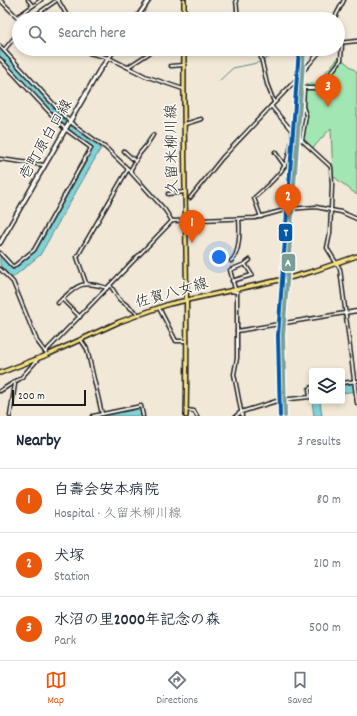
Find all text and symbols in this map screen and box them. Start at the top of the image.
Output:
search box [12,12,345,56]
icon: search [26,23,48,45]
text: Search here [58,23,126,45]
pin: 3 [315,74,341,107]
street label: 壱町原白口線 [15,96,79,184]
street label: 久留米柳川線 [161,104,185,194]
pin: 2 [275,184,301,217]
pin: 1 [179,210,205,243]
line badge: T [278,223,293,242]
text: T [284,226,289,242]
your location [209,247,229,267]
line badge: A [281,253,296,272]
text: A [285,256,291,272]
street label: 佐賀八女線 [133,273,211,315]
map controls [309,368,345,404]
button: layers [309,368,345,404]
scale bar [12,388,86,407]
text: 200 m [18,389,45,405]
text: Nearby [16,430,60,454]
text: 3 results [297,433,341,452]
text: 白壽会安本病院 [54,480,159,502]
text: 1 [28,491,30,510]
text: 80 m [317,491,341,510]
text: Hospital · 久留米柳川線 [54,505,181,524]
text: 犬塚 [54,546,84,568]
text: 2 [26,555,32,574]
text: 210 m [313,555,341,574]
text: Station [54,568,90,587]
text: 水沼の里2000年記念の森 [54,610,220,632]
text: 3 [26,619,32,638]
text: 500 m [309,619,341,638]
text: Park [54,632,76,651]
tab: Map [45,669,67,709]
tab: Directions [156,669,198,709]
tab: Saved [288,669,312,709]

